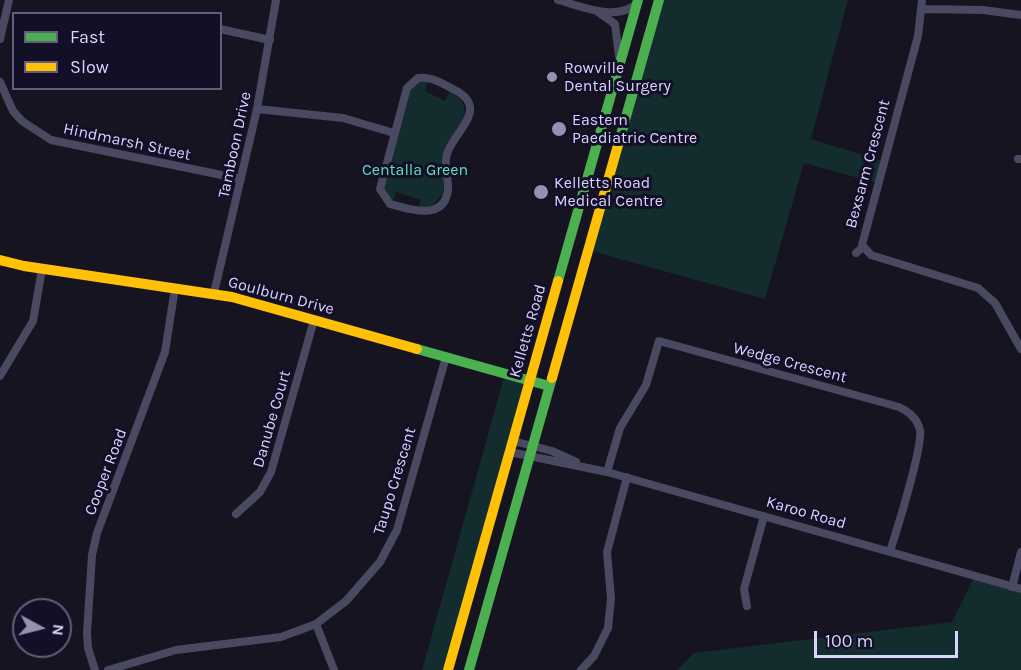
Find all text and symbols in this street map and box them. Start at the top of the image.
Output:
legend [12,12,222,90]
text: Fast [70,26,105,48]
text: Slow [70,56,109,78]
place label: Rowville Dental Surgery [564,58,671,96]
marker: Rowville Dental Surgery [545,70,559,84]
street label: Tamboon Drive [214,90,256,200]
street label: Bexsarm Crescent [842,98,894,230]
place label: Eastern Paediatric Centre [572,110,697,148]
street label: Hindmarsh Street [61,119,193,165]
marker: Eastern Paediatric Centre [550,120,568,138]
park label: Centalla Green [362,160,468,180]
place label: Kelletts Road Medical Centre [554,173,663,211]
marker: Kelletts Road Medical Centre [532,183,550,201]
street label: Goulburn Drive [226,273,336,319]
street label: Kelletts Road [506,282,550,380]
street label: Wedge Crescent [731,339,849,387]
street label: Danube Court [249,368,295,470]
street label: Taupo Crescent [370,425,420,537]
street label: Cooper Road [81,426,131,518]
street label: Karoo Road [764,492,848,534]
north arrow [12,598,72,658]
scale bar [817,619,961,657]
text: N [48,623,69,637]
text: 100 m [825,630,873,652]

